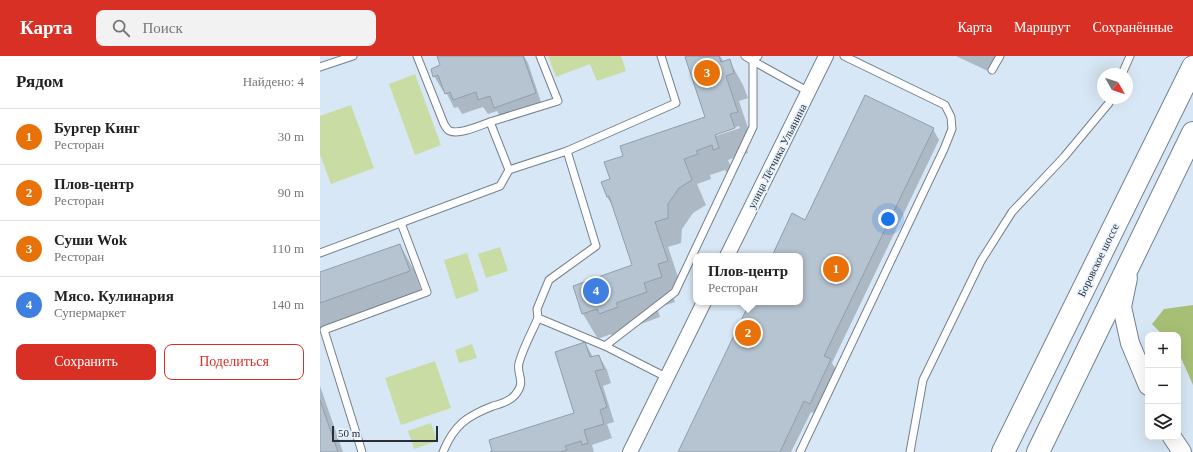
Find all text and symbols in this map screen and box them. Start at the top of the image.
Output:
search box [96,10,376,46]
text: Карта [20,17,72,38]
icon: search [110,17,132,39]
text: Поиск [142,20,183,36]
text: Карта [957,20,992,35]
text: Маршрут [1014,20,1070,35]
text: Сохранённые [1092,20,1173,35]
pin: 3 [694,58,720,88]
north arrow [1097,68,1133,104]
text: Рядом [16,72,64,91]
text: Найдено: 4 [243,74,304,89]
street label: улица Лётчика Ульянина [745,102,809,210]
text: Бургер Кинг [54,120,140,136]
text: 1 [26,129,32,144]
text: 30 m [278,129,304,144]
text: Ресторан [54,137,104,152]
text: Плов-центр [54,176,134,192]
text: 2 [26,185,32,200]
text: 90 m [278,185,304,200]
text: Ресторан [54,193,104,208]
your location [878,209,898,229]
street label: Боровское шоссе [1075,221,1121,299]
text: Суши Wok [54,232,127,248]
text: 3 [26,241,32,256]
text: 110 m [272,241,304,256]
text: Ресторан [54,249,104,264]
popup [693,253,803,305]
pin: 1 [823,254,849,284]
text: Плов-центр [708,263,788,279]
pin: 4 [583,276,609,306]
text: Ресторан [708,280,758,295]
text: Мясо. Кулинария [54,288,174,304]
text: 4 [26,297,32,312]
text: 140 m [271,297,304,312]
text: Супермаркет [54,305,126,320]
pin: 2 [735,318,761,348]
map controls [1145,332,1181,440]
button: + [1145,332,1181,368]
button: Сохранить [16,344,156,380]
button: Поделиться [164,344,304,380]
button: − [1145,368,1181,404]
button: layers [1145,404,1181,440]
scale bar [332,424,438,443]
text: 50 m [338,427,360,439]

